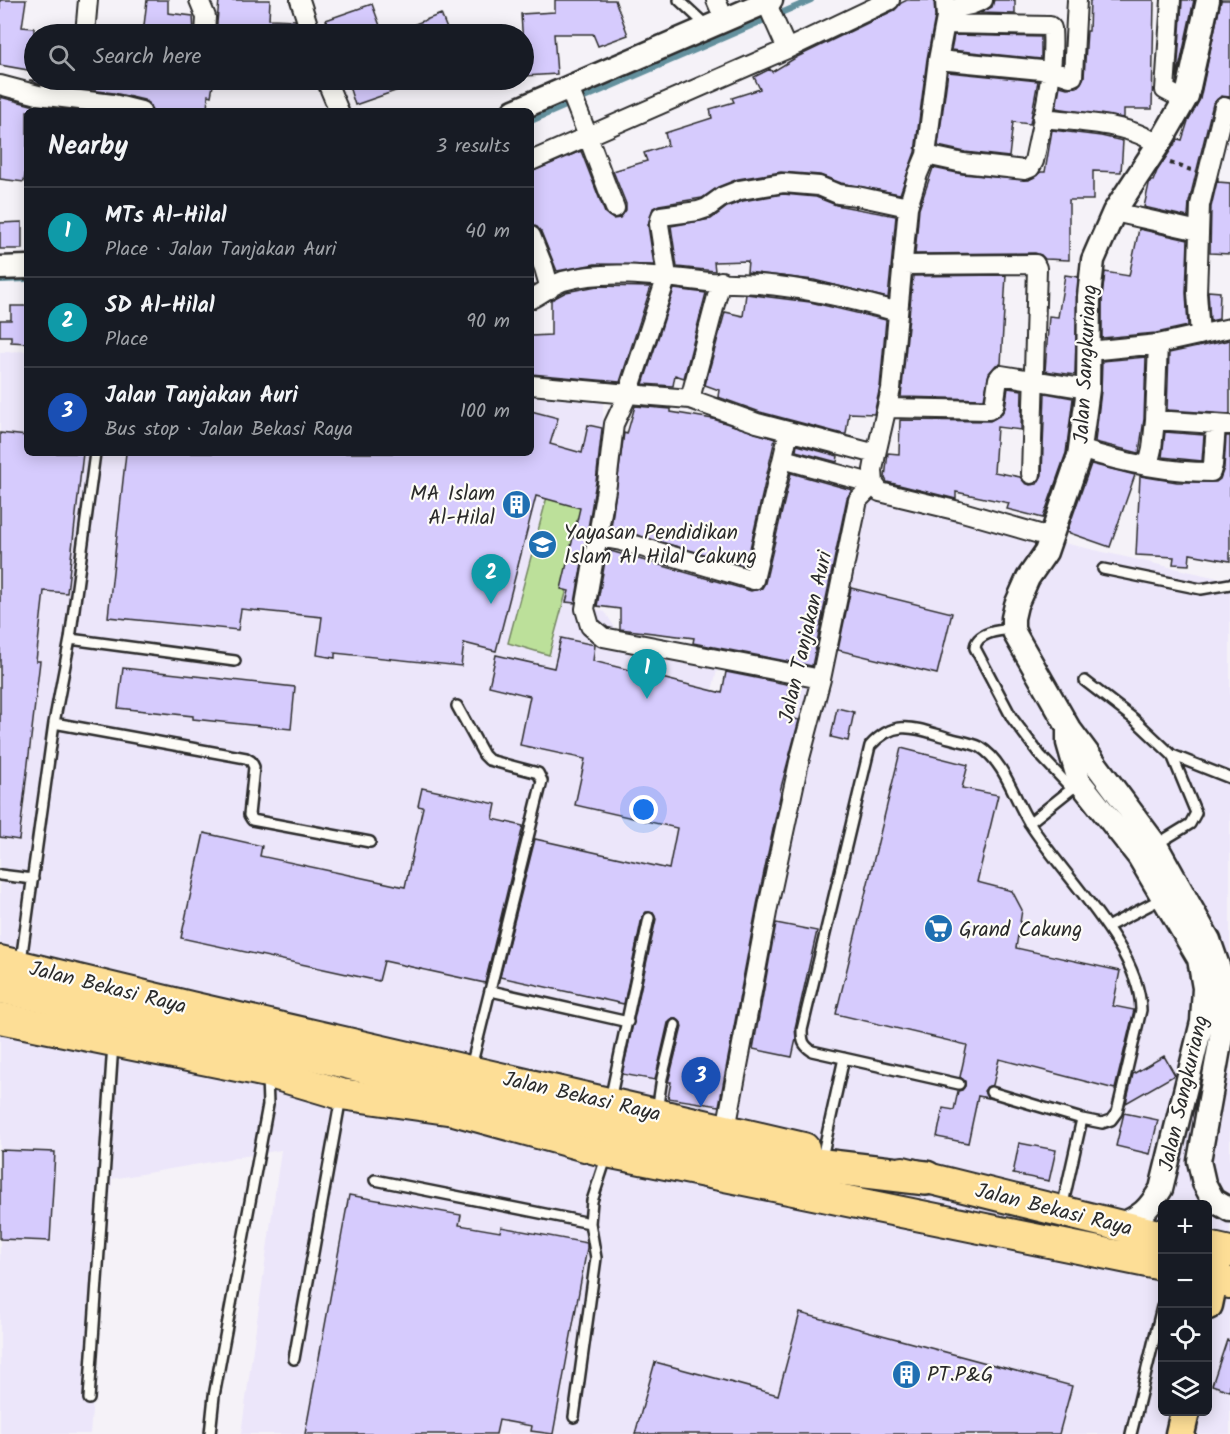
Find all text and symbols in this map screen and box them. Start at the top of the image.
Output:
search box [24,24,534,90]
text: Search here [93,40,201,75]
icon: search [45,41,78,74]
text: Nearby [48,126,128,168]
text: 3 results [436,131,510,163]
text: MTs Al-Hilal [105,199,227,234]
text: 1 [64,216,71,248]
text: 40 m [465,216,510,248]
text: Place · Jalan Tanjakan Auri [105,234,336,266]
street label: Jalan Sangkuriang [1066,284,1107,445]
text: SD Al-Hilal [105,289,215,324]
text: 2 [62,306,73,338]
text: 90 m [466,306,510,338]
text: Place [105,324,148,356]
text: Jalan Tanjakan Auri [105,379,298,414]
text: 3 [62,396,73,428]
text: 100 m [460,396,510,428]
text: Bus stop · Jalan Bekasi Raya [105,414,353,446]
place label: MA Islam Al-Hilal [410,478,495,535]
building icon: MA Islam Al-Hilal [500,489,532,521]
place label: Yayasan Pendidikan Islam Al Hilal Cakung [564,517,757,574]
school or university icon: Yayasan Pendidikan Islam Al Hilal Cakung [527,528,559,560]
street label: Jalan Tanjakan Auri [771,547,843,727]
pin: 2 [472,554,510,604]
pin: 1 [628,650,666,699]
your location [629,795,658,824]
supermarket icon: Grand Cakung [922,913,954,945]
place label: Grand Cakung [959,914,1082,947]
street label: Jalan Bekasi Raya [26,953,190,1024]
street label: Jalan Sangkuriang [1150,1012,1218,1175]
pin: 3 [682,1058,720,1107]
street label: Jalan Bekasi Raya [500,1063,664,1132]
street label: Jalan Bekasi Raya [972,1175,1136,1246]
map controls [1158,1200,1212,1416]
button: + [1158,1200,1212,1254]
button: − [1158,1254,1212,1308]
button: locate [1158,1308,1212,1362]
building icon: PT.P&G [890,1358,922,1390]
place label: PT.P&G [927,1359,994,1392]
button: layers [1158,1362,1212,1416]

